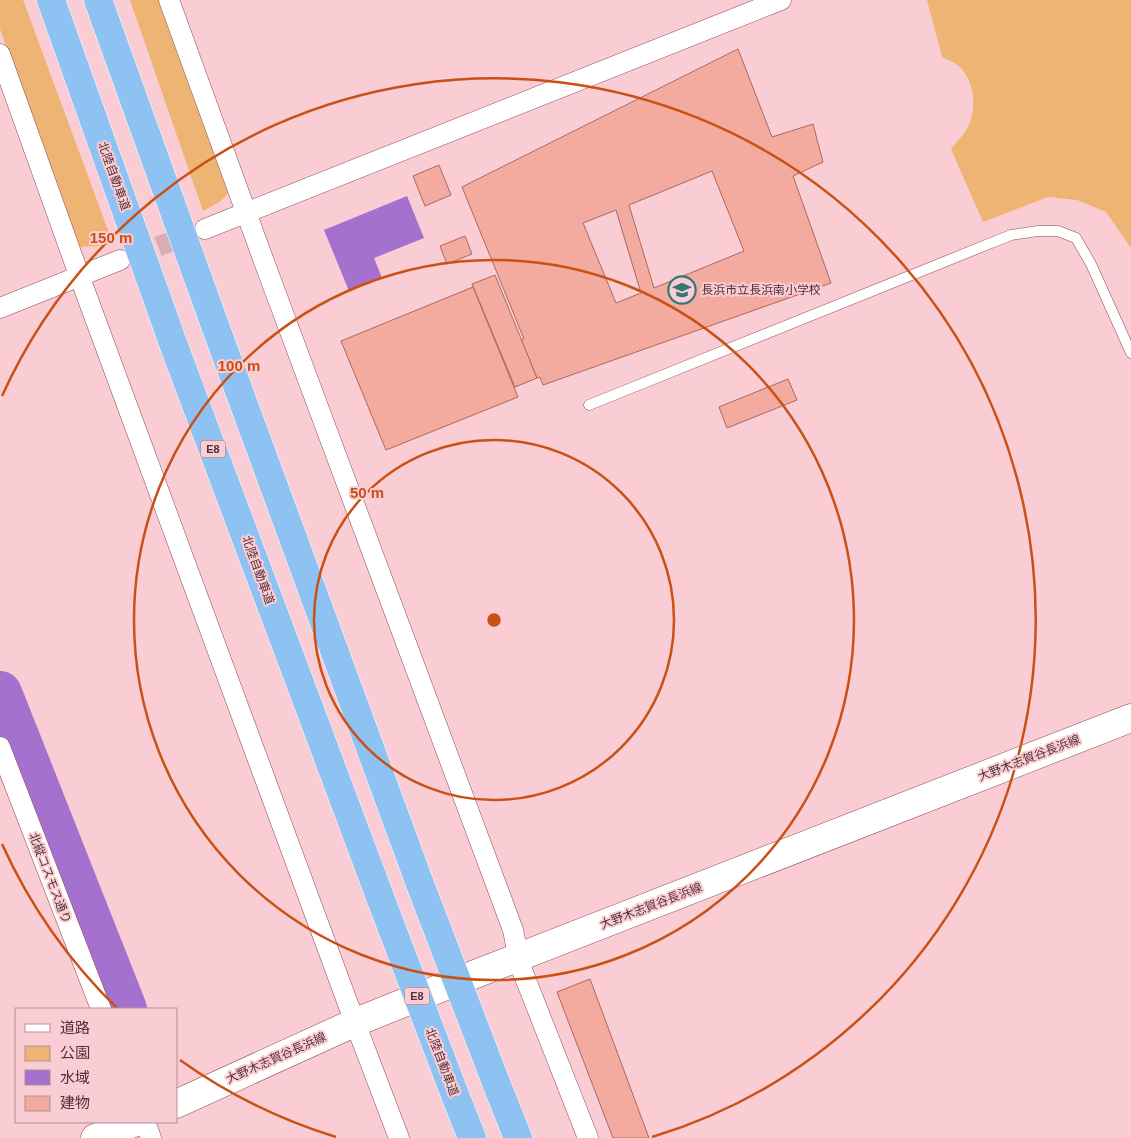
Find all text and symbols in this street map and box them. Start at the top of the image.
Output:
street label: 北陸自動車道 [95,140,133,212]
text: 150 m [90,229,132,246]
school or university icon: 長浜市立長浜南小学校 [667,275,697,305]
place label: 長浜市立長浜南小学校 [701,283,821,297]
text: 100 m [218,357,260,374]
road number: E8 [200,440,226,458]
text: 50 m [350,484,384,501]
street label: 北陸自動車道 [239,534,277,606]
centre of rings [485,611,503,629]
street label: 大野木志賀谷長浜線 [976,732,1082,784]
street label: 北縦コスモス通り [26,831,74,925]
street label: 大野木志賀谷長浜線 [598,880,704,932]
road number: E8 [404,988,430,1004]
legend [15,1008,178,1123]
text: 道路 [60,1019,90,1036]
street label: 北陸自動車道 [423,1026,461,1098]
street label: 大野木志賀谷長浜線 [224,1030,328,1086]
text: 公園 [60,1044,90,1061]
text: 水域 [60,1069,90,1086]
text: 建物 [60,1094,90,1111]

